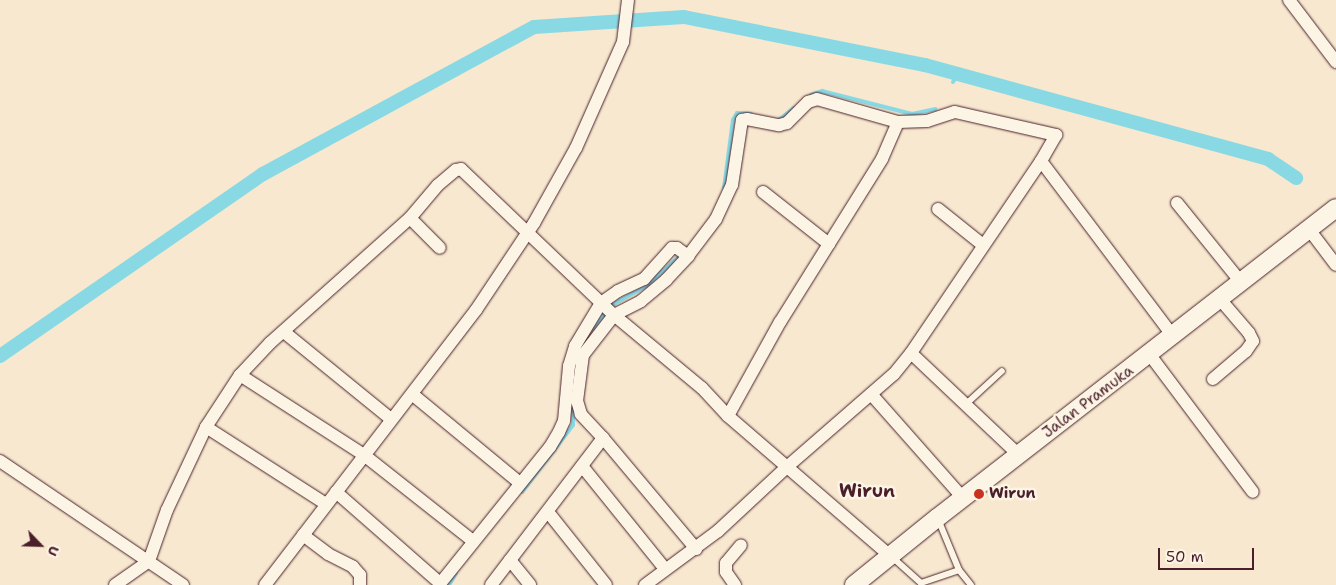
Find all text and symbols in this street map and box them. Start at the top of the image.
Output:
street label: Jalan Pramuka [1039,362,1137,442]
district label: Wirun [839,480,895,502]
place label: Wirun [989,485,1035,503]
marker: Wirun [973,488,985,500]
north arrow [15,520,65,570]
scale bar [1161,538,1257,570]
text: U [44,543,64,559]
text: 50 m [1166,547,1204,567]

